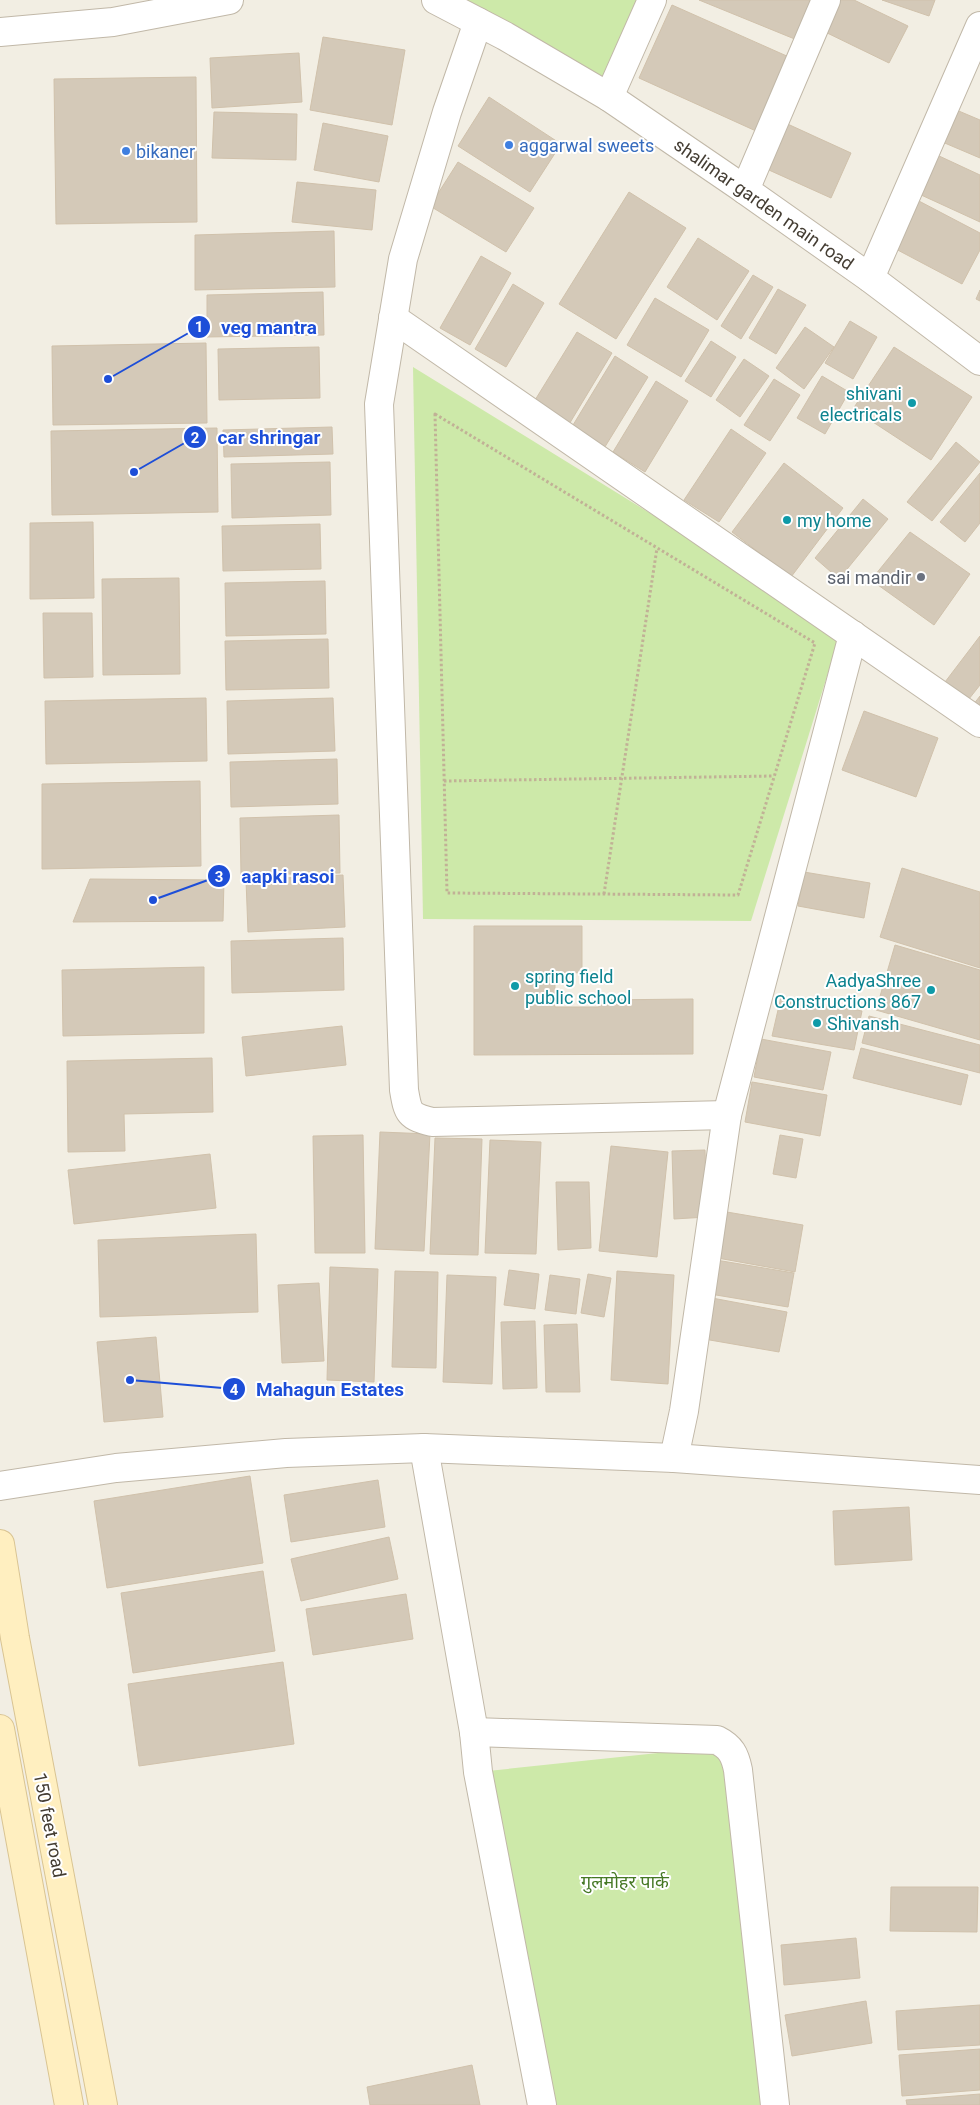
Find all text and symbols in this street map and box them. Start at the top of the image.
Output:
street label: shalimar garden main road [670,134,858,274]
place label: aggarwal sweets [519,135,654,156]
marker: aggarwal sweets [503,139,515,151]
place label: bikaner [136,141,195,162]
marker: bikaner [120,145,132,157]
callout: veg mantra [186,310,327,344]
text: veg mantra [221,316,317,339]
text: 1 [195,318,203,336]
place label: shivani electricals [820,383,902,425]
marker: shivani electricals [906,397,918,409]
callout: car shringar [182,420,330,454]
text: car shringar [218,426,320,449]
text: 2 [191,429,200,447]
place label: my home [797,510,871,531]
marker: my home [781,514,793,526]
place label: sai mandir [827,567,911,588]
marker: sai mandir [915,571,927,583]
callout: aapki rasoi [207,859,345,893]
text: aapki rasoi [241,865,335,888]
text: 3 [215,868,223,886]
place label: spring field public school [525,966,631,1008]
place label: AadyaShree Constructions 867 [774,970,921,1012]
marker: spring field public school [509,980,521,992]
marker: AadyaShree Constructions 867 [925,984,937,996]
place label: Shivansh [827,1013,900,1034]
marker: Shivansh [811,1017,823,1029]
callout: Mahagun Estates [221,1372,414,1406]
text: Mahagun Estates [256,1378,404,1401]
text: 4 [230,1381,239,1399]
street label: 150 feet road [30,1771,70,1879]
park label: गुलमोहर पार्क [581,1871,670,1894]

